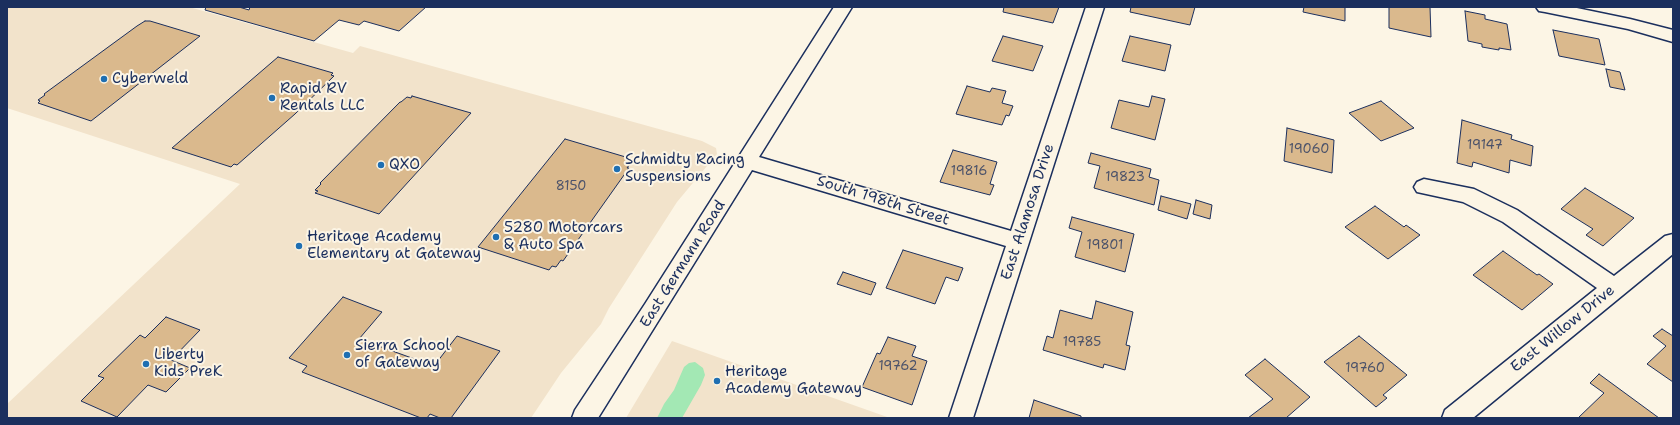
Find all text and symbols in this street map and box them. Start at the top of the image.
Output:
place label: Cyberweld [112,70,188,88]
marker: Cyberweld [99,74,109,84]
place label: Rapid RV Rentals LLC [280,80,365,115]
marker: Rapid RV Rentals LLC [267,93,277,103]
house number: 19147 [1467,138,1503,154]
street label: East Alamosa Drive [997,142,1059,282]
house number: 19060 [1289,142,1329,158]
place label: Schmidty Racing Suspensions [625,151,745,186]
place label: QXO [389,156,420,174]
marker: QXO [376,160,386,170]
marker: Schmidty Racing Suspensions [612,164,622,174]
house number: 19816 [951,164,987,180]
house number: 19823 [1105,170,1145,186]
street label: South 198th Street [815,172,951,230]
house number: 8150 [556,179,586,195]
street label: East Germann Road [637,197,729,331]
place label: 5280 Motorcars & Auto Spa [504,219,623,254]
place label: Heritage Academy Elementary at Gateway [307,228,481,263]
marker: 5280 Motorcars & Auto Spa [491,232,501,242]
house number: 19801 [1087,238,1123,254]
marker: Heritage Academy Elementary at Gateway [294,241,304,251]
street label: East Willow Drive [1507,282,1619,376]
house number: 19785 [1063,335,1101,351]
place label: Sierra School of Gateway [355,337,450,372]
place label: Liberty Kids PreK [154,346,222,381]
marker: Sierra School of Gateway [342,350,352,360]
marker: Liberty Kids PreK [141,359,151,369]
house number: 19762 [878,359,918,375]
house number: 19760 [1345,361,1385,377]
place label: Heritage Academy Gateway [725,363,862,398]
marker: Heritage Academy Gateway [712,376,722,386]

